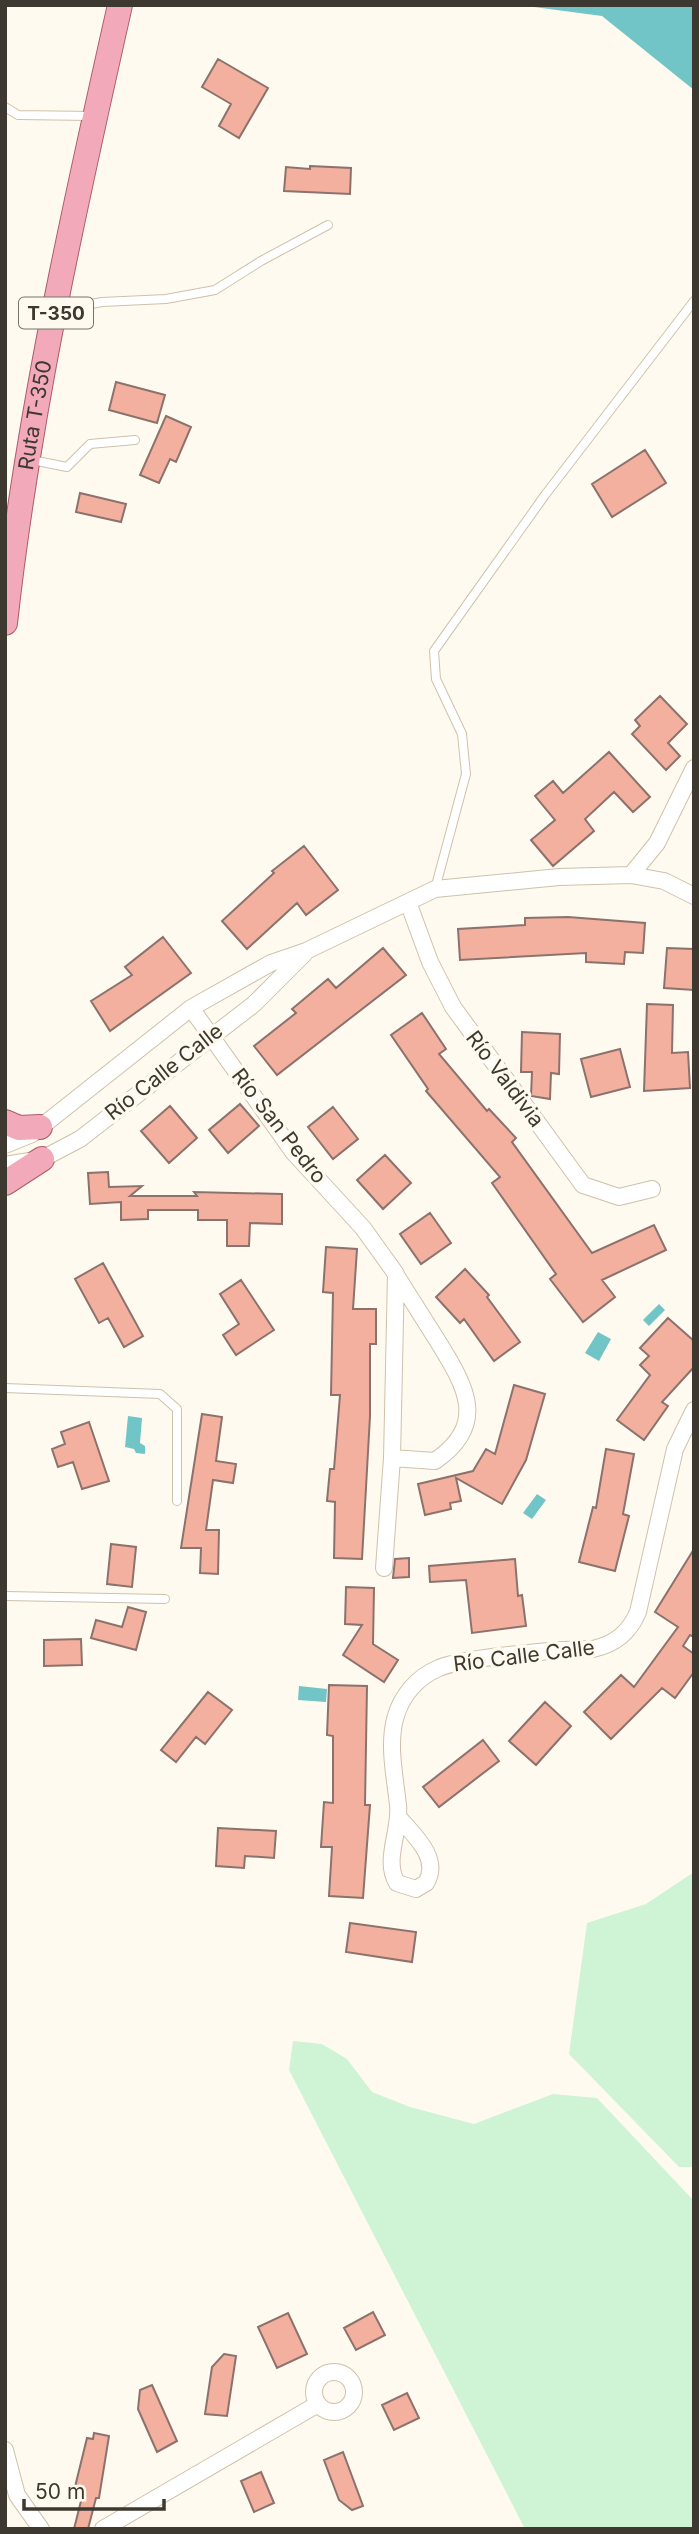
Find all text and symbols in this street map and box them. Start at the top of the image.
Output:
road number: T-350 [19,298,93,328]
street label: Ruta T-350 [13,358,57,472]
street label: Río Calle Calle [100,1018,227,1125]
street label: Río Valdivia [461,1026,550,1132]
street label: Río San Pedro [227,1063,332,1188]
street label: Río Calle Calle [452,1634,596,1677]
scale bar [24,2468,164,2512]
text: 50 m [35,2479,85,2504]

